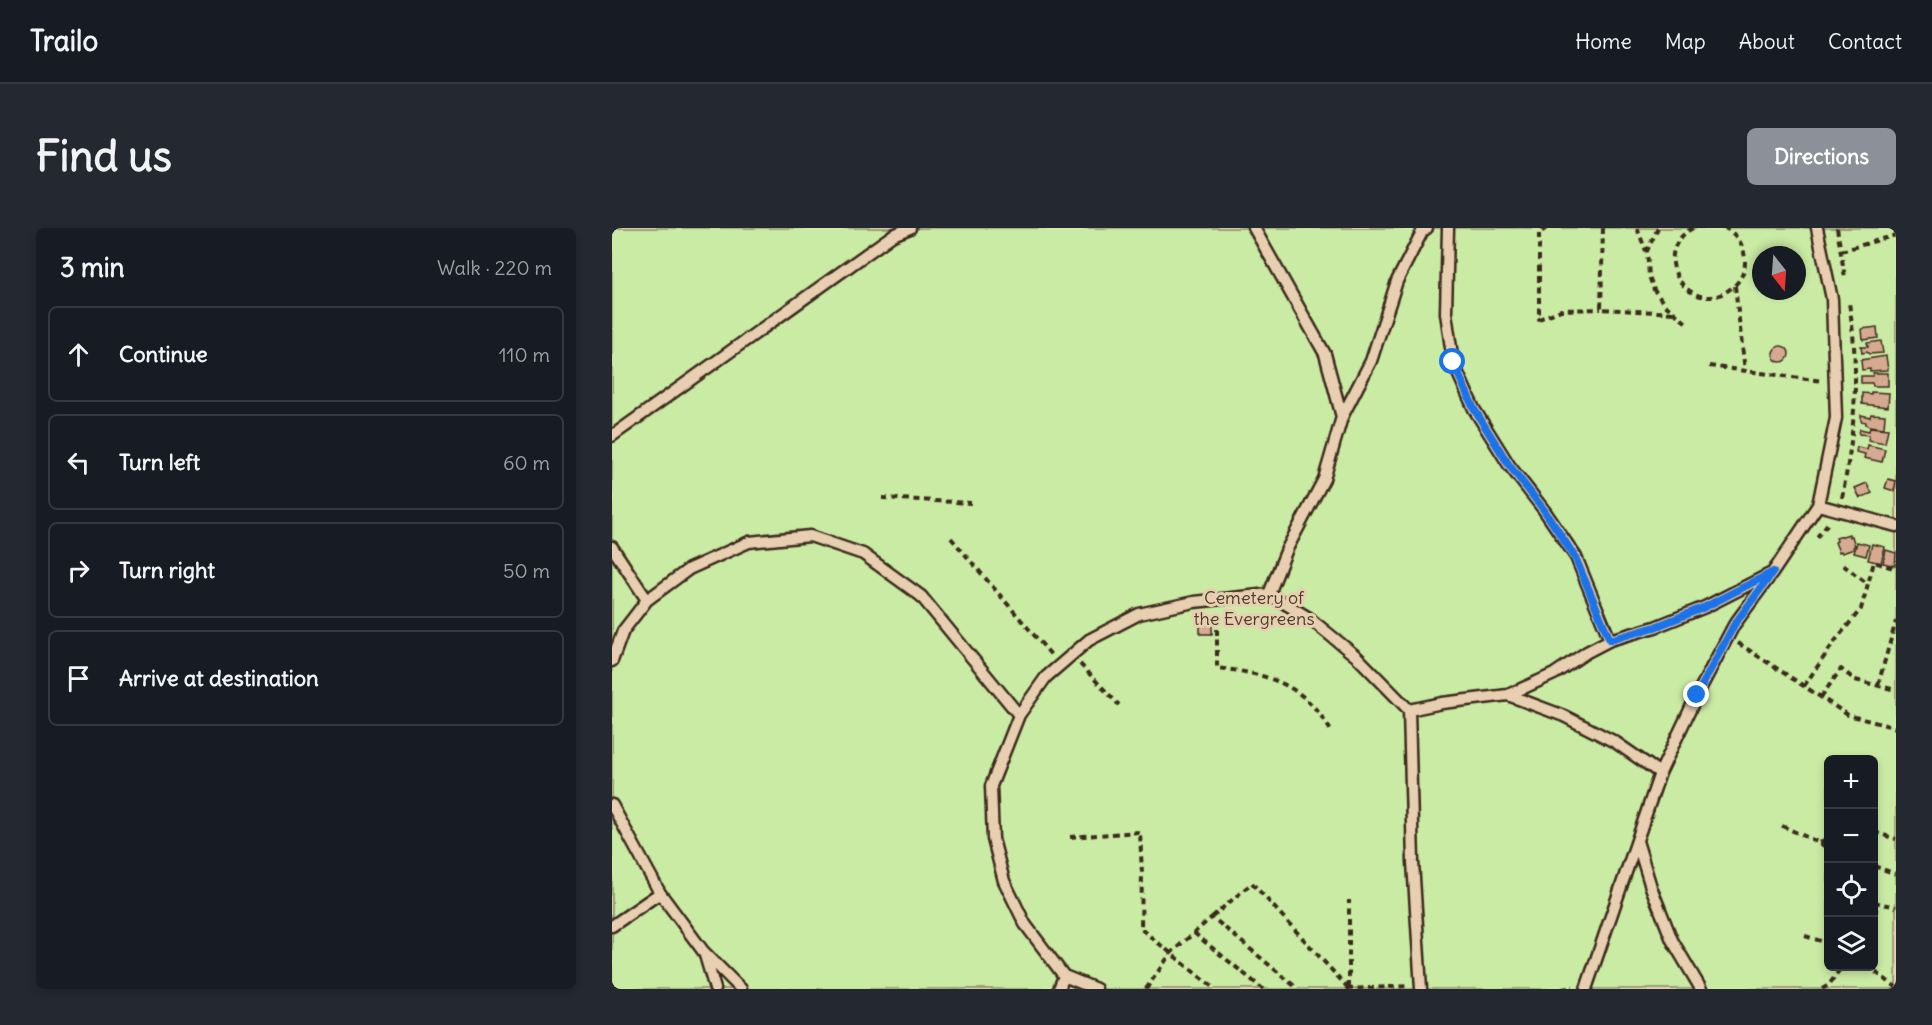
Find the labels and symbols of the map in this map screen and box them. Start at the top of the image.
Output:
north arrow [1752,246,1806,300]
route start [1439,348,1465,374]
park label: Cemetery of the Evergreens [1193,586,1315,630]
route end [1683,681,1709,707]

